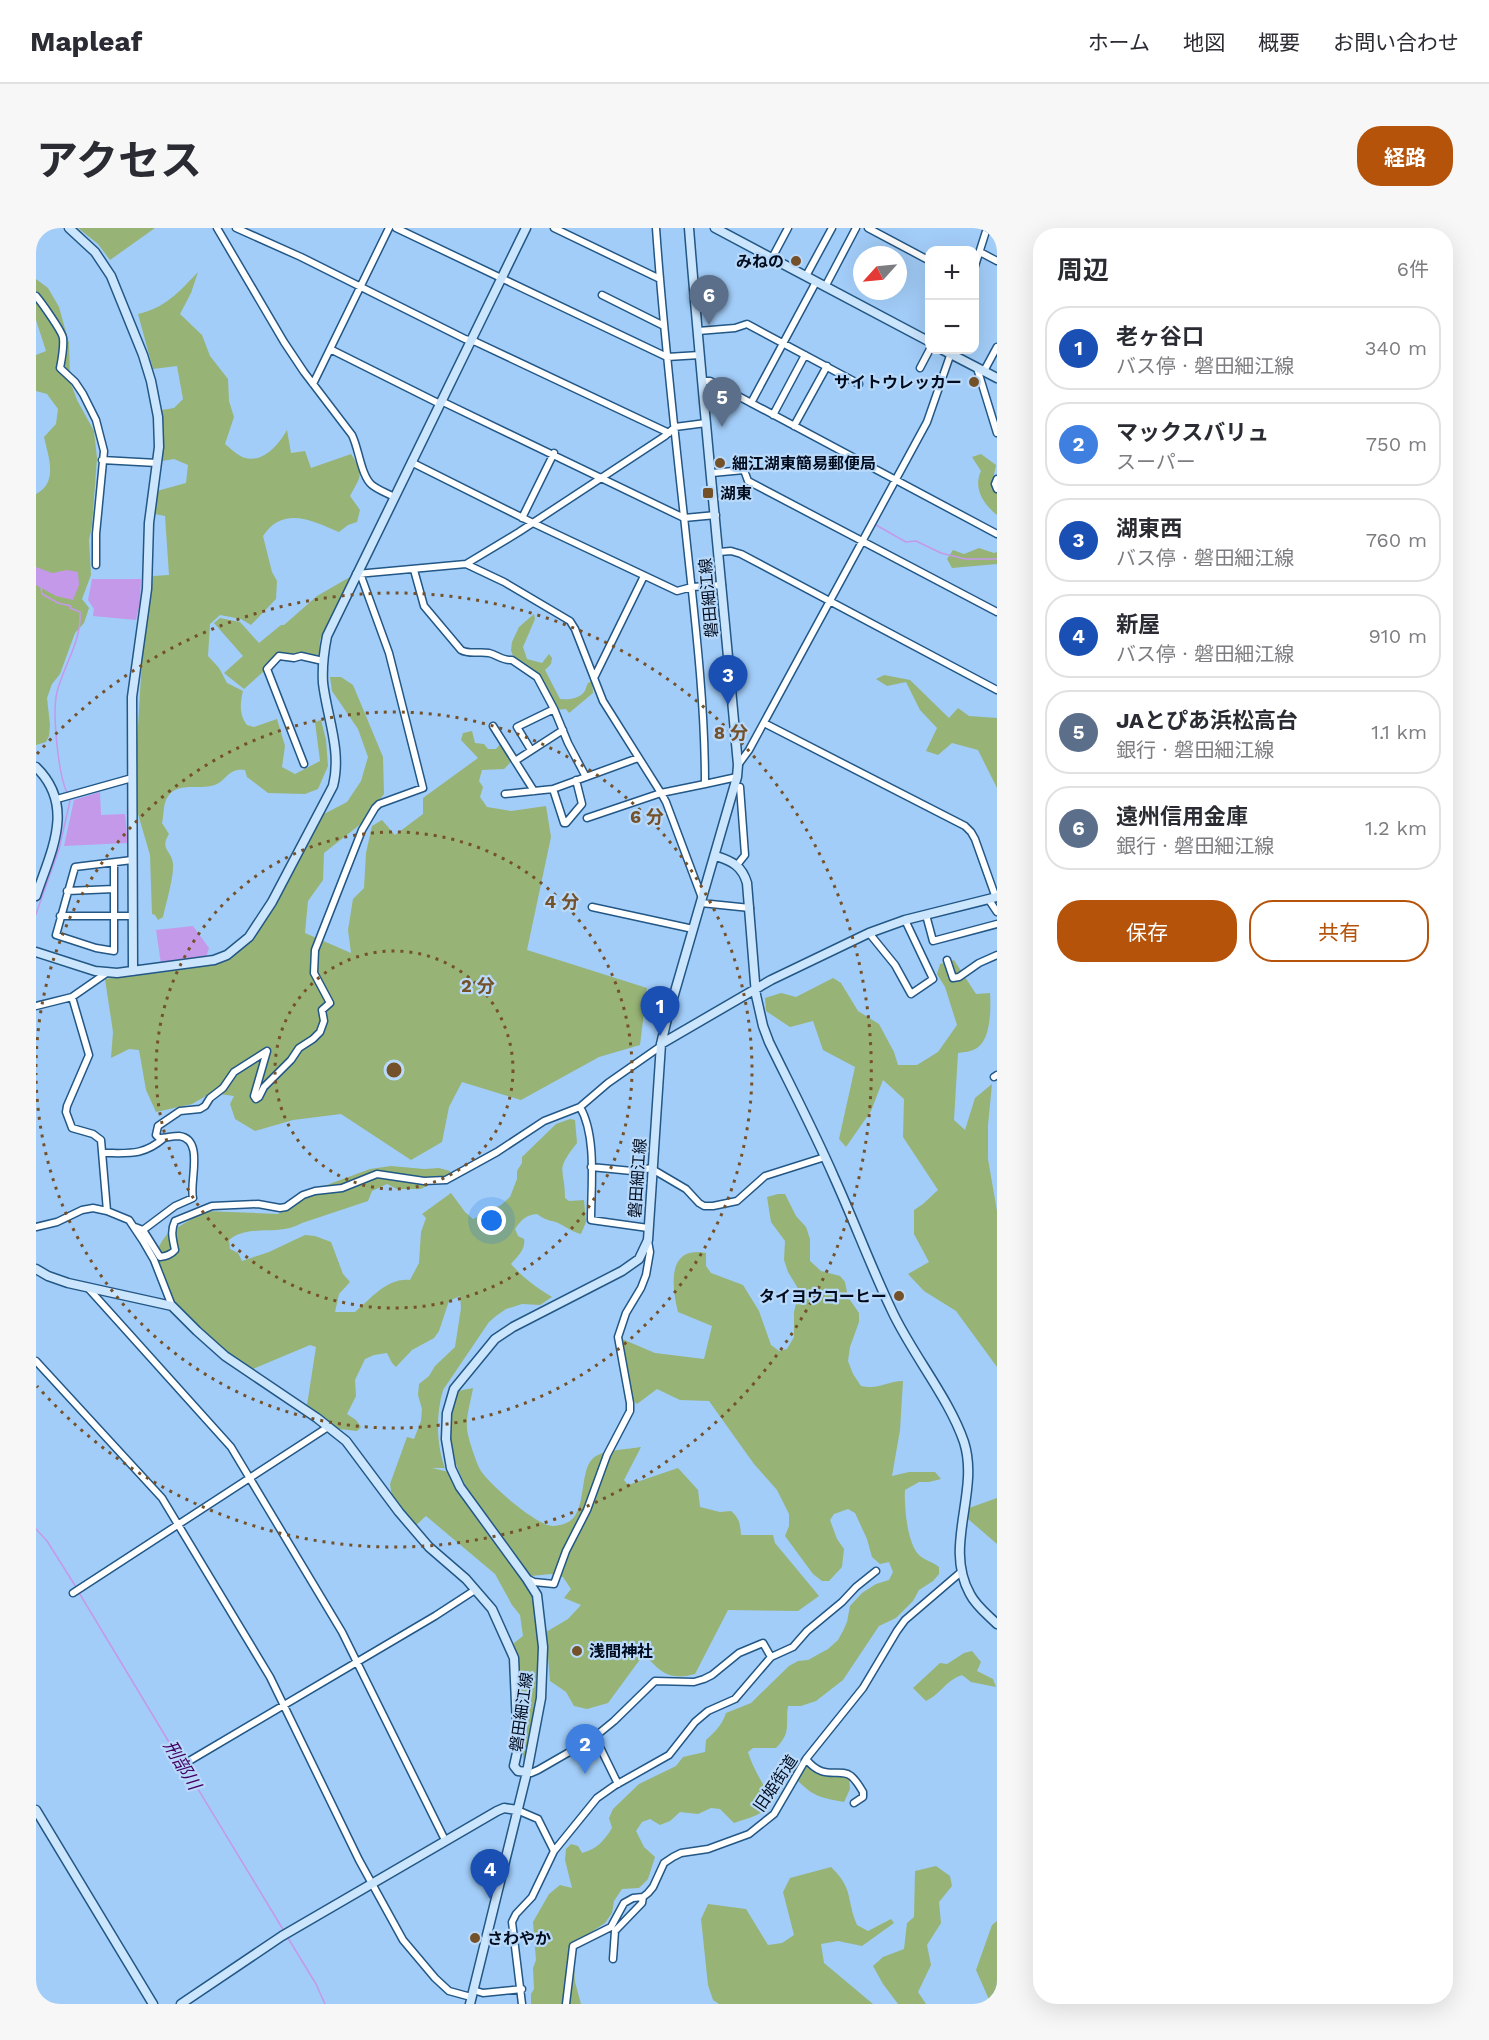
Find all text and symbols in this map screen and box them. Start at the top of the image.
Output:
text: Mapleaf [30,25,142,58]
text: ホーム [1088,30,1150,55]
text: 地図 [1183,30,1225,55]
text: 概要 [1258,30,1300,55]
text: お問い合わせ [1333,30,1459,55]
button: 経路 [1357,126,1453,186]
text: アクセス [36,136,202,185]
north arrow [853,246,907,300]
map controls [925,246,979,354]
button: + [925,246,979,300]
place label: みねの [736,252,784,271]
marker: みねの [789,254,803,268]
text: 周辺 [1057,255,1109,285]
text: 6件 [1397,257,1429,281]
pin: 6 [690,276,728,325]
button: − [925,300,979,354]
text: 老ヶ谷口 [1116,324,1204,349]
text: 1 [1074,336,1083,360]
text: 340 m [1365,336,1427,360]
text: バス停 · 磐田細江線 [1116,354,1294,378]
place label: サイトウレッカー [834,373,962,392]
marker: サイトウレッカー [967,375,981,389]
pin: 5 [702,378,742,427]
text: マックスバリュ [1116,420,1269,445]
text: 2 [1073,432,1084,456]
text: 750 m [1366,432,1427,456]
text: スーパー [1116,450,1196,474]
place label: 細江湖東簡易郵便局 [732,454,876,473]
marker: 細江湖東簡易郵便局 [713,456,727,470]
place label: 湖東 [720,484,752,503]
marker: 湖東 [701,486,715,500]
text: 湖東西 [1116,516,1182,541]
text: 3 [1073,528,1084,552]
text: 760 m [1366,528,1427,552]
text: バス停 · 磐田細江線 [1116,546,1294,570]
street label: 磐田細江線 [696,557,721,639]
text: 新屋 [1116,612,1160,637]
text: 4 [1072,624,1085,648]
text: 910 m [1369,624,1427,648]
text: バス停 · 磐田細江線 [1116,642,1294,666]
pin: 3 [708,656,748,705]
text: JAとぴあ浜松高台 [1116,708,1298,733]
text: 5 [1073,720,1084,744]
text: 1.1 km [1371,720,1427,744]
text: 8 分 [714,722,748,743]
text: 銀行 · 磐田細江線 [1116,738,1274,762]
text: 遠州信用金庫 [1116,804,1248,829]
text: 6 分 [630,806,664,827]
text: 6 [1072,816,1085,840]
text: 1.2 km [1365,816,1427,840]
text: 銀行 · 磐田細江線 [1116,834,1274,858]
text: 4 分 [545,891,579,912]
button: 保存 [1057,900,1237,962]
button: 共有 [1249,900,1429,962]
text: 2 分 [461,975,495,996]
pin: 1 [640,986,680,1036]
centre of rings [384,1060,404,1080]
street label: 磐田細江線 [625,1137,650,1219]
your location [477,1206,506,1235]
place label: タイヨウコーヒー [759,1287,887,1306]
marker: タイヨウコーヒー [892,1289,906,1303]
place label: 浅間神社 [589,1642,653,1661]
marker: 浅間神社 [570,1644,584,1658]
street label: 磐田細江線 [507,1671,536,1753]
pin: 2 [566,1724,604,1774]
water label: 刑部川 [160,1736,206,1795]
street label: 旧姫街道 [750,1751,801,1815]
pin: 4 [470,1850,510,1899]
place label: さわやか [487,1929,551,1948]
marker: さわやか [468,1931,482,1945]

